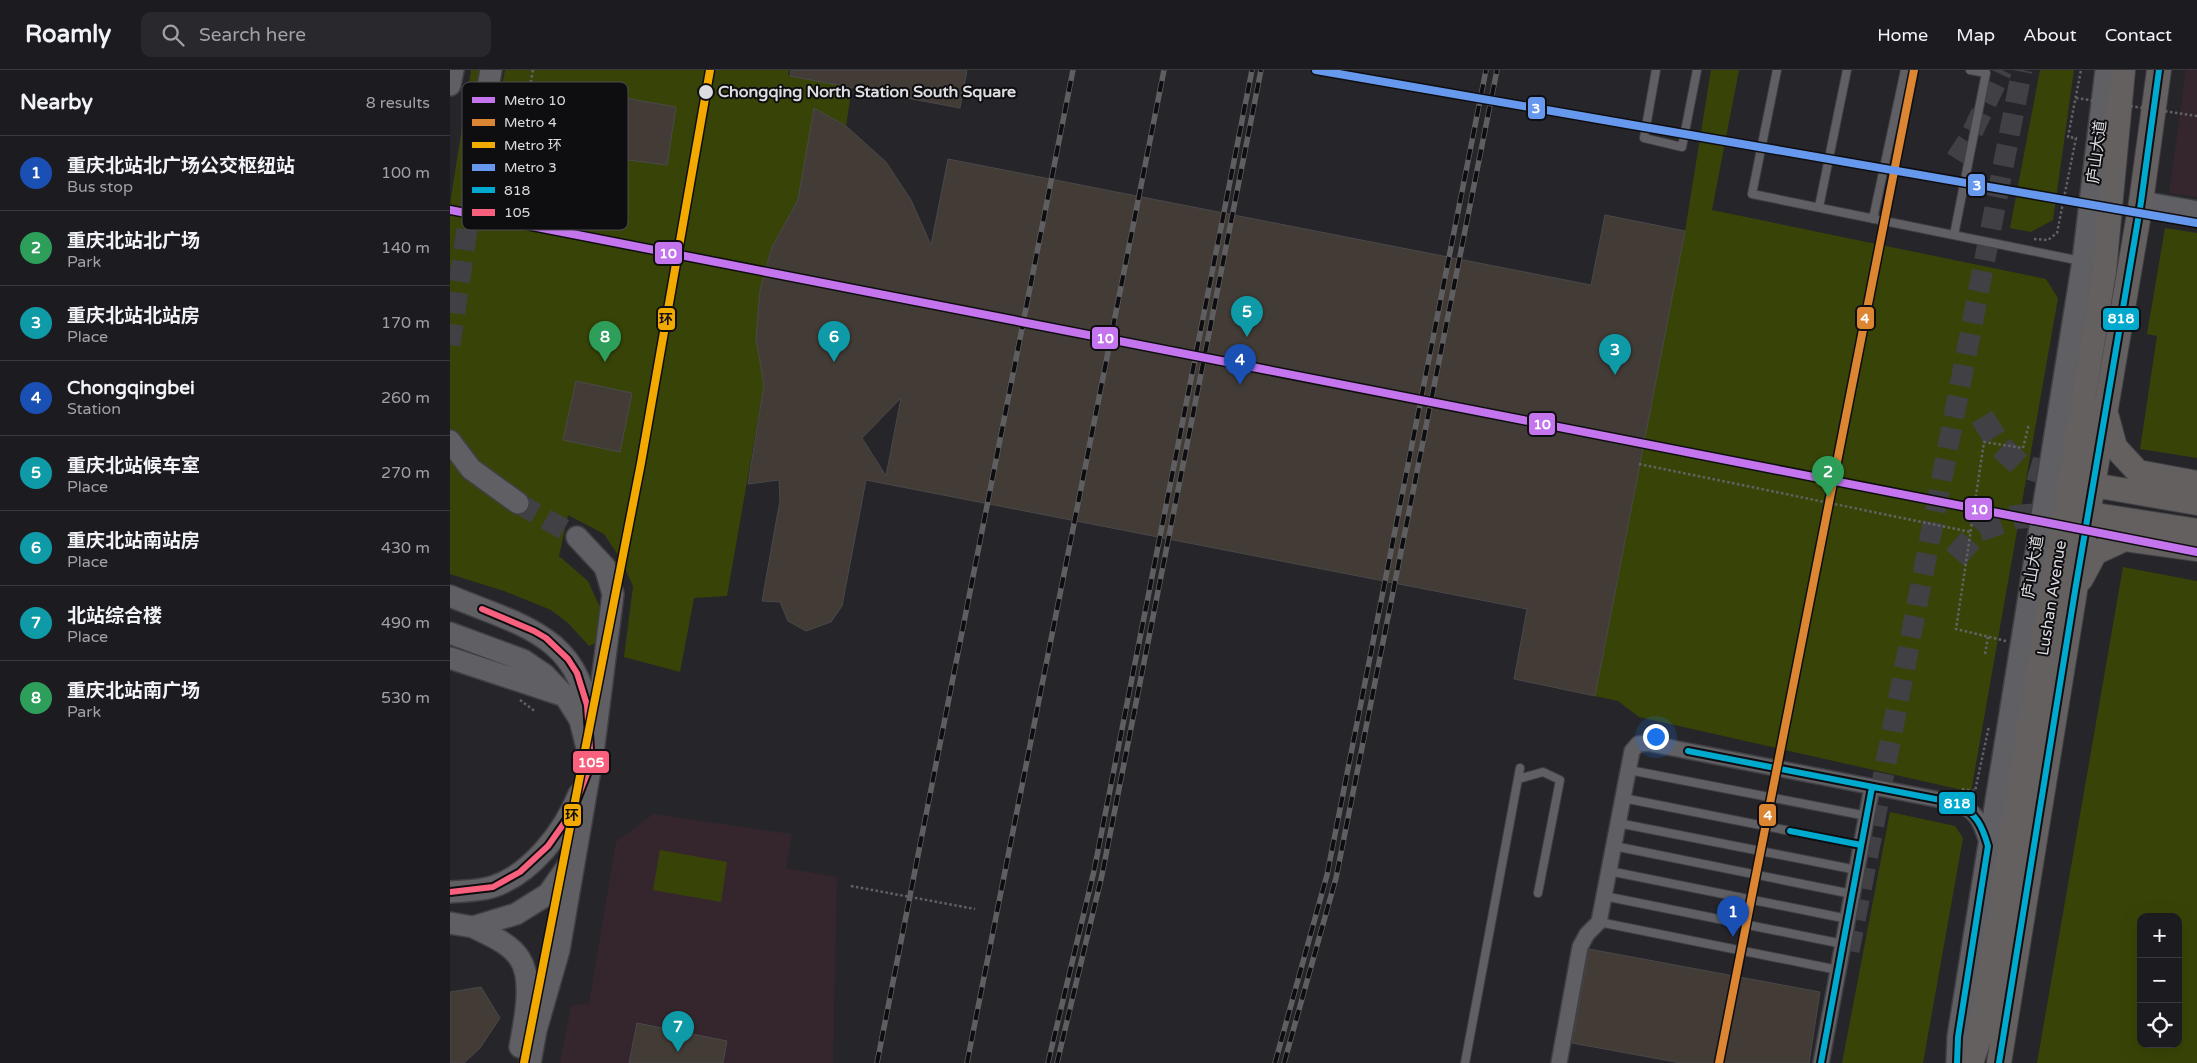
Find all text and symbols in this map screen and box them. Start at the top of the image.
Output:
search box [141,12,491,57]
text: Roamly [25,20,111,49]
icon: search [159,21,187,49]
text: Search here [199,24,306,46]
text: Home [1877,24,1928,46]
text: Map [1956,24,1995,46]
text: About [2023,24,2077,46]
text: Contact [2105,24,2172,46]
legend [462,82,628,230]
place label: Chongqing North Station South Square [718,82,1016,102]
marker: Chongqing North Station South Square [697,83,715,101]
text: Nearby [20,90,93,115]
text: Metro 10 [504,92,566,109]
text: 8 results [366,93,430,113]
line badge: 3 [1527,96,1546,120]
text: 3 [1532,100,1541,117]
text: Metro 4 [504,114,557,131]
street label: 庐山大道 [2083,119,2111,185]
text: Metro 环 [504,137,562,154]
text: 重庆北站北广场公交枢纽站 [67,155,295,177]
text: Metro 3 [504,159,557,176]
text: 1 [31,163,41,183]
text: 100 m [381,163,430,183]
line badge: 3 [1967,173,1986,197]
text: Bus stop [67,177,133,197]
text: 3 [1973,177,1982,194]
text: 818 [504,182,531,199]
text: 105 [504,204,530,221]
text: 重庆北站北广场 [67,230,200,252]
text: 2 [31,238,41,258]
text: 140 m [381,238,430,258]
line badge: 10 [654,241,683,265]
text: 10 [659,245,677,262]
text: Park [67,252,101,272]
pin: 5 [1231,296,1263,337]
text: 重庆北站北站房 [67,305,200,327]
line badge: 4 [1856,306,1875,330]
line badge: 环 [657,307,676,331]
line badge: 818 [2102,307,2140,331]
text: 4 [1861,310,1870,327]
text: 818 [2108,310,2134,327]
text: 环 [659,311,673,328]
text: 3 [31,313,41,333]
text: 170 m [381,313,430,333]
pin: 8 [589,321,621,362]
pin: 6 [818,321,850,362]
line badge: 10 [1091,326,1119,350]
text: Place [67,327,108,347]
text: 10 [1096,330,1114,347]
pin: 3 [1599,334,1631,375]
pin: 4 [1224,344,1256,385]
text: Chongqingbei [67,377,195,399]
text: 4 [31,388,41,408]
text: 260 m [381,388,430,408]
text: Station [67,399,121,419]
line badge: 10 [1528,412,1556,436]
text: 10 [1533,416,1551,433]
text: 重庆北站候车室 [67,455,200,477]
pin: 2 [1812,456,1844,497]
text: 5 [31,463,41,483]
text: 270 m [381,463,430,483]
text: Place [67,477,108,497]
line badge: 10 [1964,497,1993,521]
text: 10 [1970,501,1988,518]
text: 重庆北站南站房 [67,530,200,552]
street label: 庐山大道 [2018,534,2048,600]
text: 6 [31,538,41,558]
text: 430 m [381,538,430,558]
street label: Lushan Avenue [2033,539,2071,657]
text: Place [67,552,108,572]
text: 北站综合楼 [67,605,162,627]
text: 7 [31,613,41,633]
text: 490 m [381,613,430,633]
text: Place [67,627,108,647]
text: 重庆北站南广场 [67,680,200,702]
text: 8 [31,688,41,708]
text: 530 m [381,688,430,708]
text: Park [67,702,101,722]
your location [1643,724,1669,750]
line badge: 105 [572,750,610,774]
text: 105 [578,754,604,771]
line badge: 818 [1938,791,1976,815]
text: 818 [1944,795,1970,812]
line badge: 环 [563,803,582,827]
line badge: 4 [1758,803,1777,827]
text: 环 [565,807,579,824]
text: 4 [1764,807,1773,824]
pin: 1 [1717,896,1749,937]
map controls [2137,913,2182,1048]
button: + [2137,913,2182,958]
button: − [2137,958,2182,1003]
button: locate [2137,1003,2182,1048]
pin: 7 [662,1011,694,1052]

